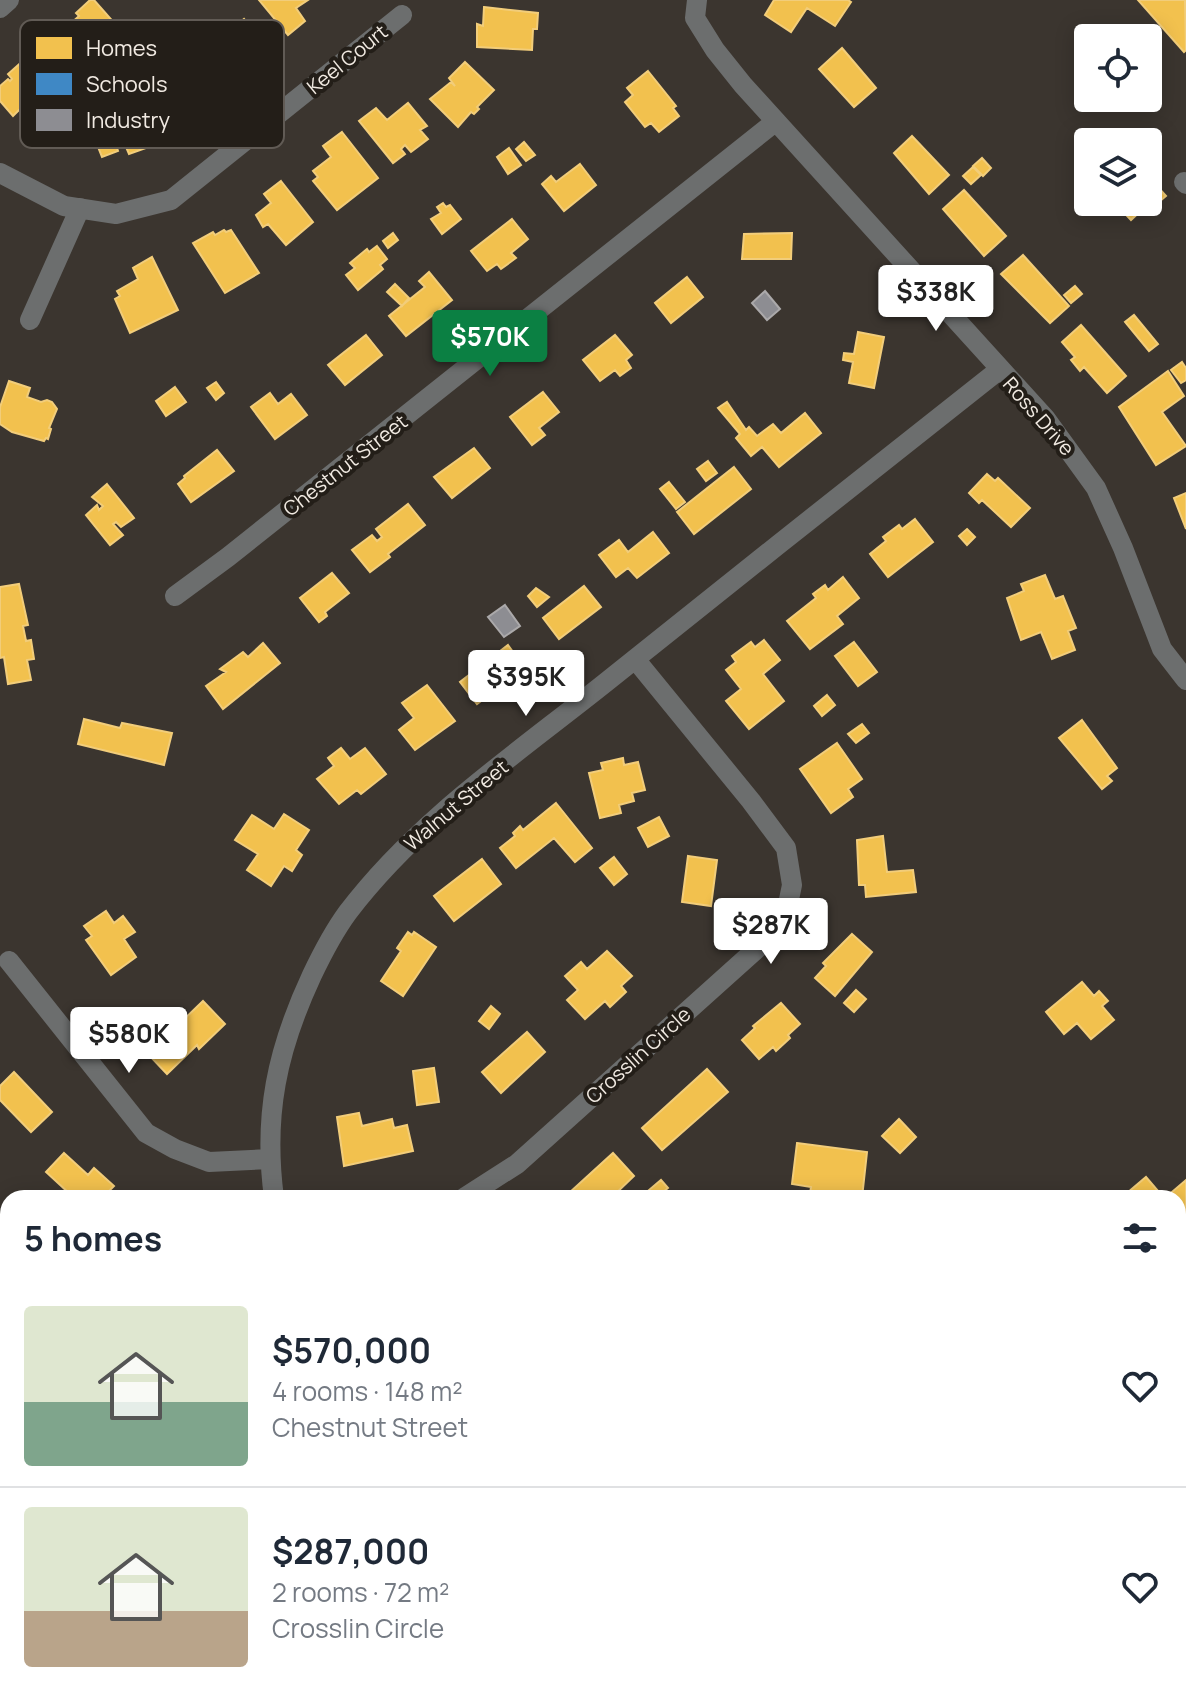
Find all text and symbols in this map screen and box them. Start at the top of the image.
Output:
street label: Keel Court [301,18,393,100]
legend [20,20,284,148]
map controls [1074,24,1162,216]
button: locate [1074,24,1162,112]
text: Homes [86,33,157,63]
text: Schools [86,69,168,99]
text: Industry [86,105,170,135]
button: layers [1074,128,1162,216]
pin: $338K [880,265,992,333]
text: $338K [896,273,976,309]
pin: $570K [434,310,546,378]
text: $570K [450,318,530,354]
street label: Ross Drive [997,371,1081,461]
street label: Chestnut Street [277,408,413,522]
pin: $395K [470,650,582,718]
text: $395K [486,658,566,694]
street label: Walnut Street [398,753,514,857]
pin: $287K [715,898,827,966]
text: $287K [732,906,810,942]
street label: Crosslin Circle [580,1001,696,1109]
pin: $580K [73,1007,185,1075]
text: $580K [88,1015,170,1051]
text: 5 homes [24,1215,162,1261]
icon: filters [1118,1216,1162,1260]
text: $570,000 [272,1327,431,1373]
icon: home [88,1338,184,1434]
icon: heart [1118,1364,1162,1408]
text: 4 rooms · 148 m² [272,1373,463,1409]
text: Chestnut Street [272,1409,468,1445]
text: $287,000 [272,1528,429,1574]
icon: home [88,1539,184,1635]
icon: heart [1118,1565,1162,1609]
text: 2 rooms · 72 m² [272,1574,449,1610]
text: Crosslin Circle [272,1610,444,1646]

